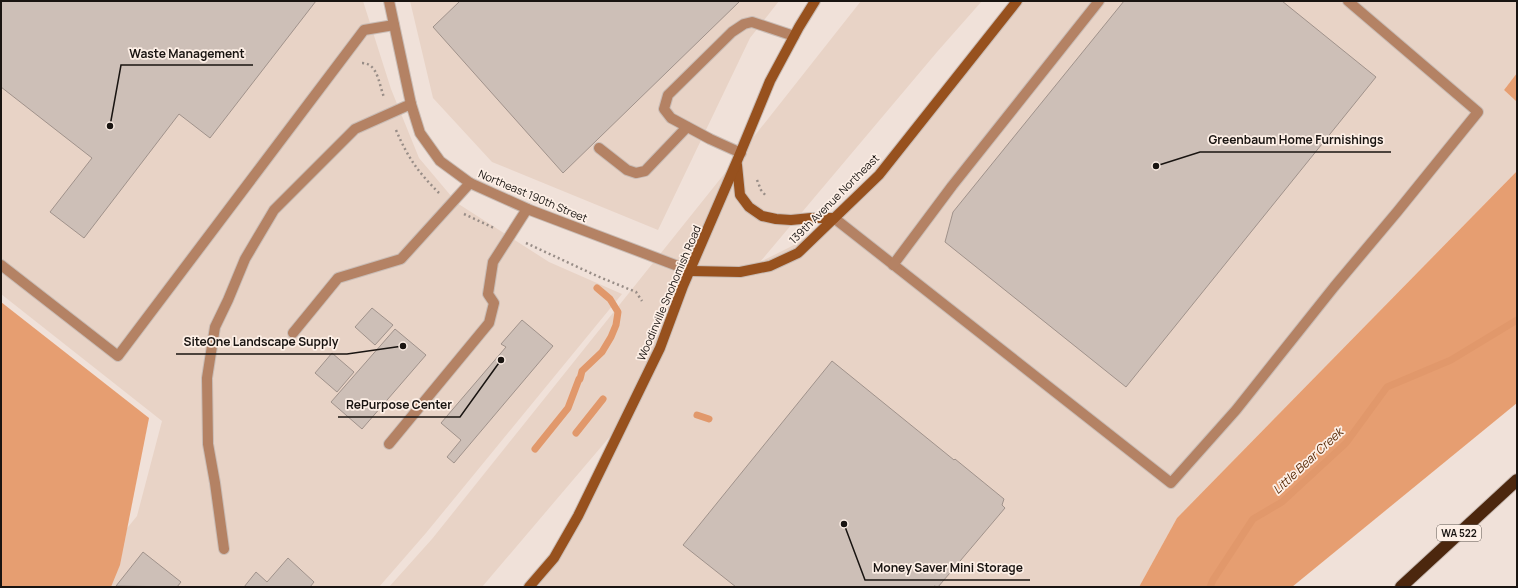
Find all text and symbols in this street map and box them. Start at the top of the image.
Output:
callout: Waste Management [121,41,253,65]
text: Waste Management [129,45,245,62]
callout: Greenbaum Home Furnishings [1200,128,1391,152]
text: Greenbaum Home Furnishings [1209,131,1384,148]
street label: 139th Avenue Northeast [785,150,882,247]
street label: Northeast 190th Street [476,166,590,225]
street label: Woodinville Snohomish Road [633,223,704,363]
callout: SiteOne Landscape Supply [176,330,347,354]
text: SiteOne Landscape Supply [184,333,339,350]
callout: RePurpose Center [338,393,460,417]
text: RePurpose Center [346,396,452,413]
water label: Little Bear Creek [1269,422,1348,498]
road number: WA 522 [1437,525,1481,541]
callout: Money Saver Mini Storage [865,556,1030,580]
text: Money Saver Mini Storage [873,559,1023,576]

